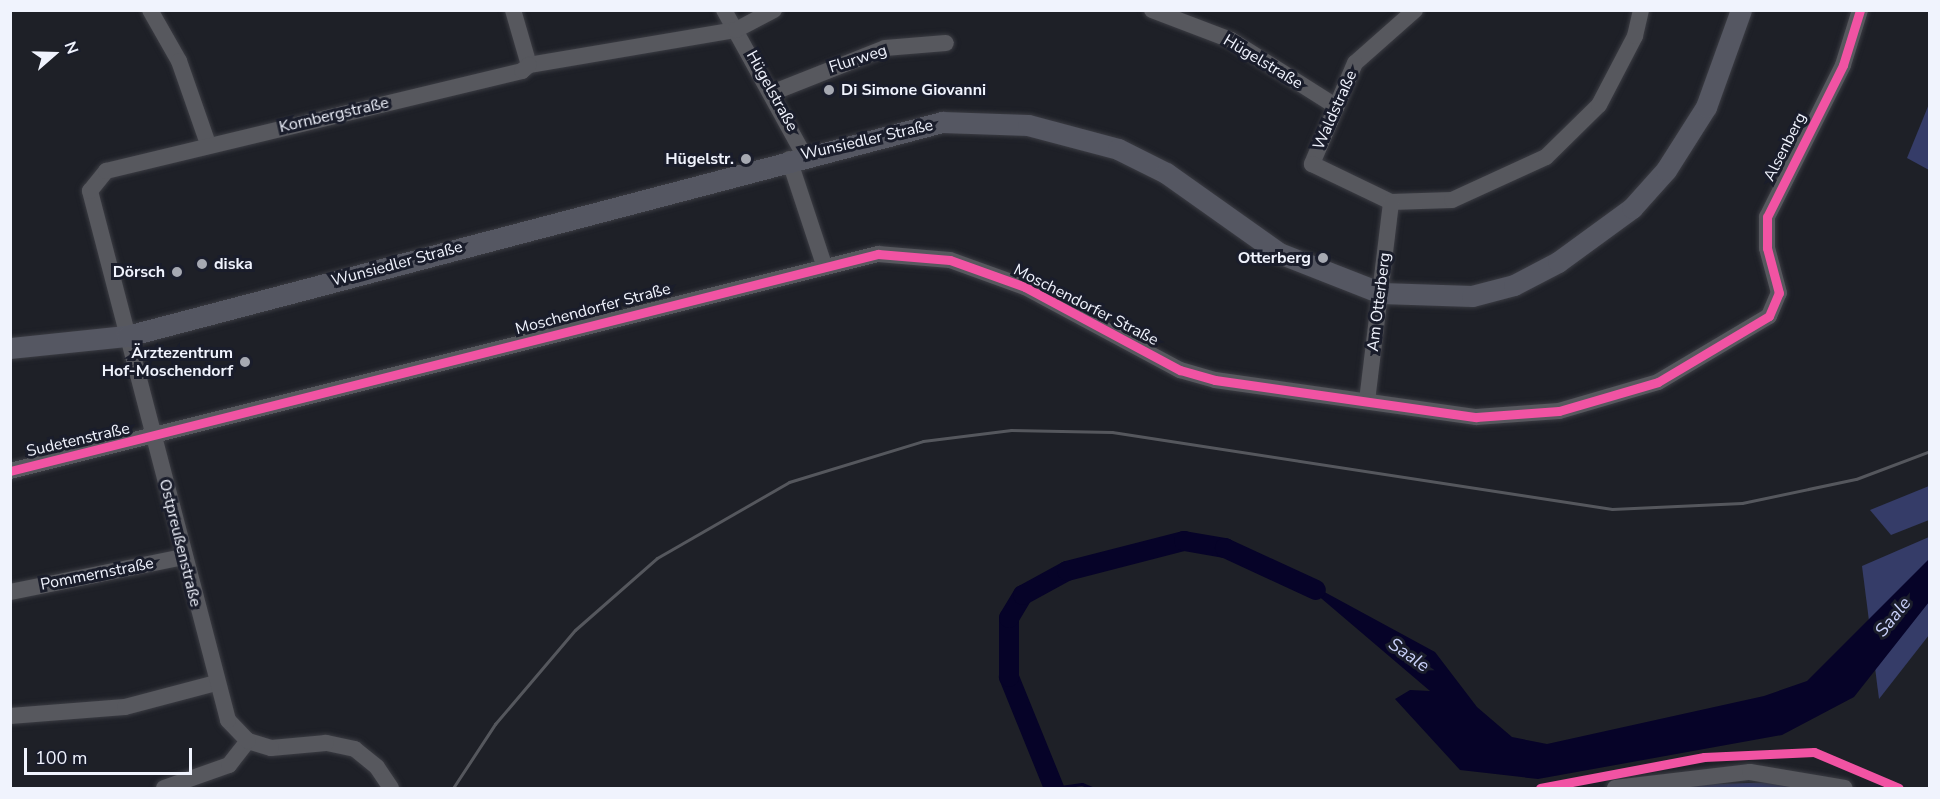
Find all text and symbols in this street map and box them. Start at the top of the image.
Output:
north arrow [24,24,84,84]
street label: Hügelstraße [1220,31,1306,93]
text: N [59,38,83,57]
street label: Flurweg [827,41,889,77]
street label: Hügelstraße [742,47,802,135]
street label: Waldstraße [1309,67,1361,153]
place label: Di Simone Giovanni [841,80,986,100]
marker: Di Simone Giovanni [822,83,836,97]
street label: Kornbergstraße [277,93,391,137]
street label: Alsenberg [1760,109,1810,185]
street label: Wunsiedler Straße [799,115,935,165]
place label: Hügelstr. [665,149,734,169]
marker: Hügelstr. [739,152,753,166]
street label: Wunsiedler Straße [329,237,465,291]
place label: Otterberg [1238,248,1311,268]
marker: Otterberg [1316,251,1330,265]
street label: Am Otterberg [1363,251,1395,353]
place label: diska [214,254,253,274]
marker: diska [195,257,209,271]
street label: Moschendorfer Straße [1010,260,1162,350]
place label: Dörsch [113,262,165,282]
marker: Dörsch [170,265,184,279]
street label: Moschendorfer Straße [513,279,673,339]
place label: Ärztezentrum Hof-Moschendorf [102,343,233,381]
marker: Ärztezentrum Hof-Moschendorf [238,355,252,369]
street label: Sudetenstraße [24,419,132,461]
street label: Ostpreußenstraße [155,477,205,609]
street label: Pommernstraße [39,554,155,594]
water label: Saale [1870,593,1916,641]
water label: Saale [1384,633,1434,677]
scale bar [27,736,195,774]
text: 100 m [35,746,87,770]

